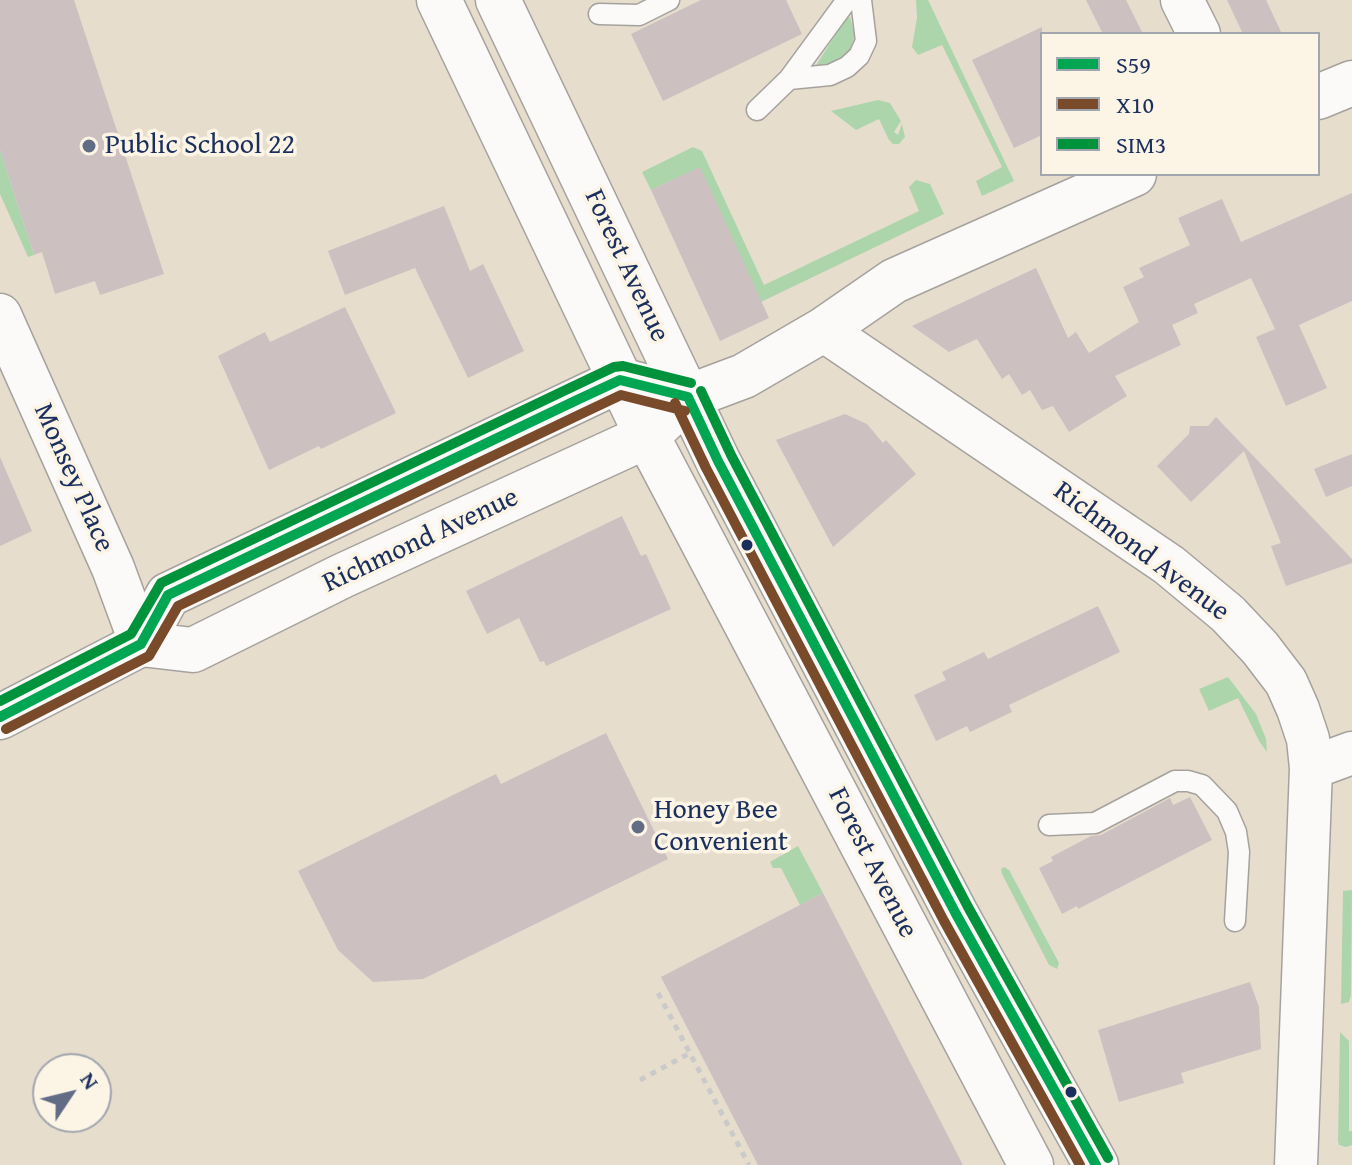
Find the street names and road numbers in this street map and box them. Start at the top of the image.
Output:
street label: Forest Avenue [576,184,676,348]
street label: Monsey Place [25,399,121,557]
street label: Richmond Avenue [1046,475,1236,629]
street label: Richmond Avenue [318,481,524,601]
street label: Forest Avenue [820,782,924,944]

